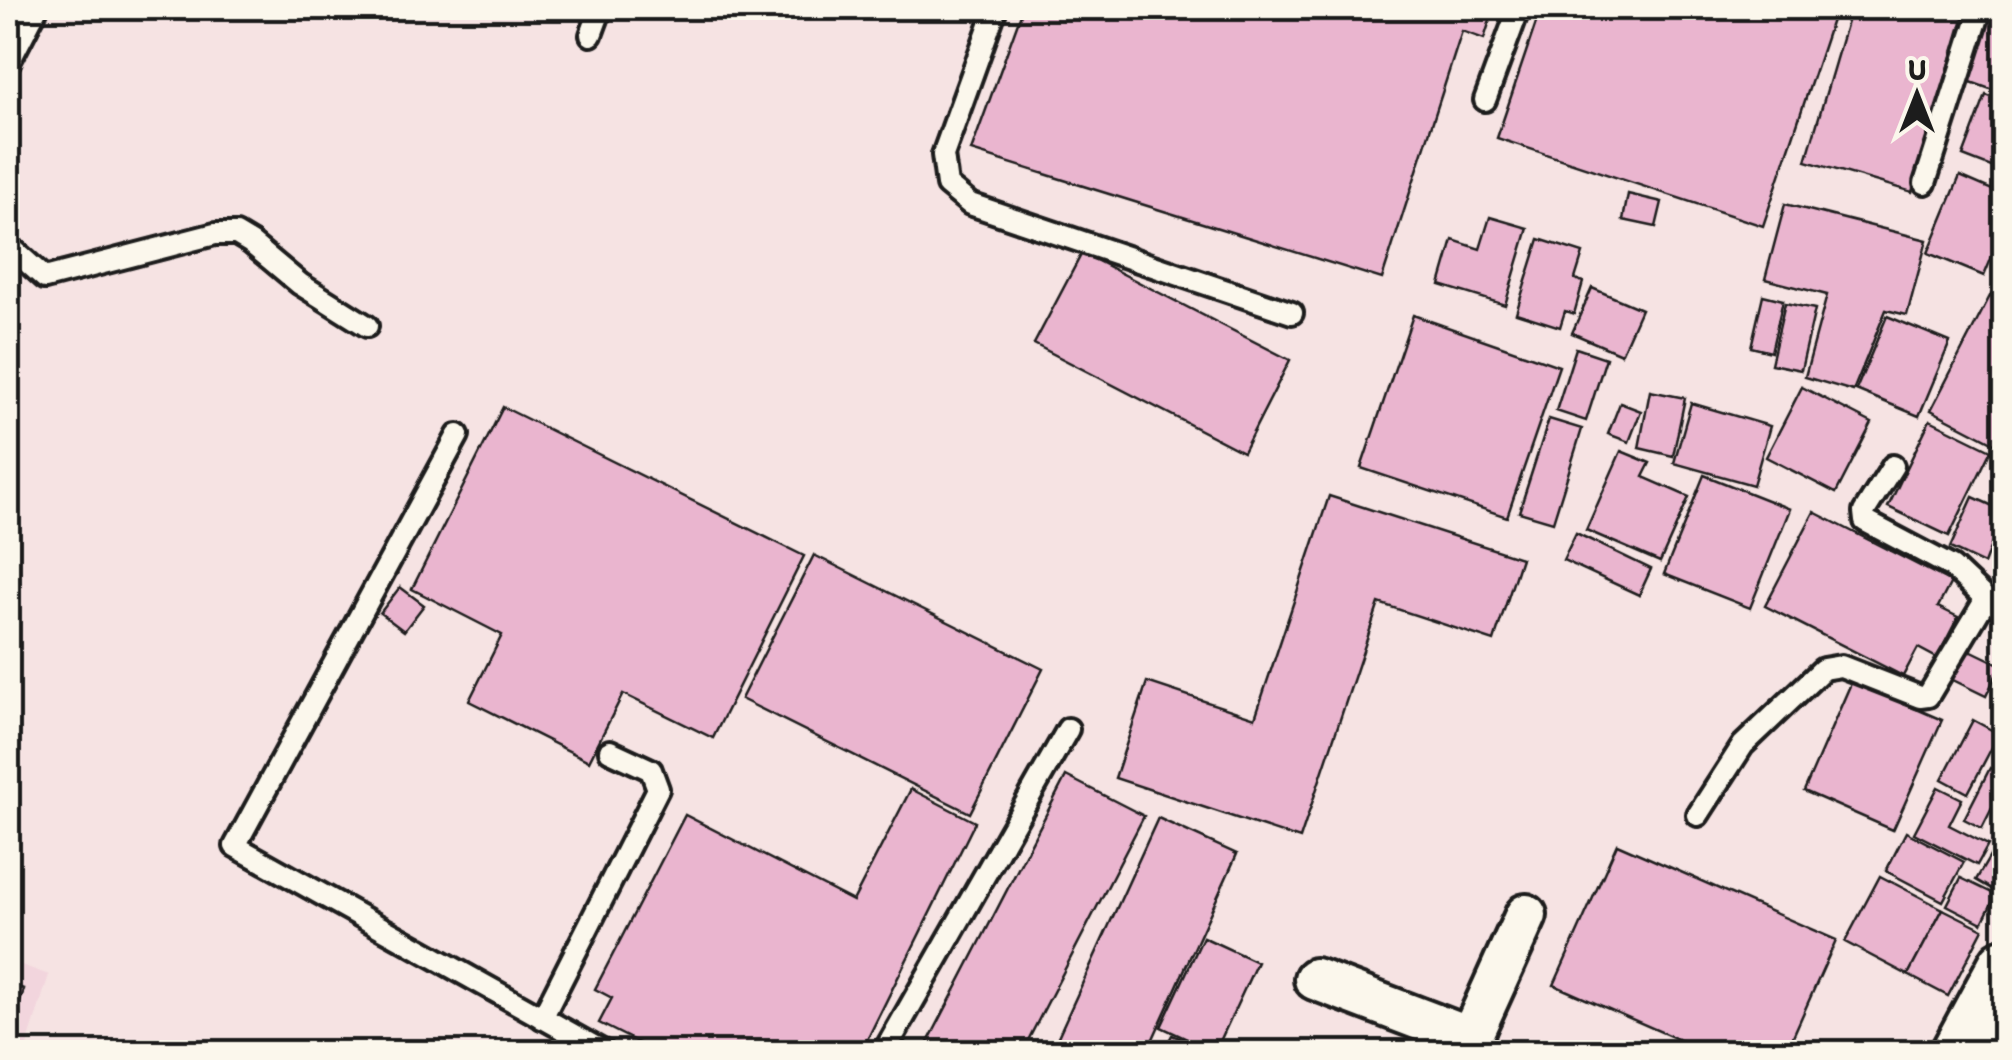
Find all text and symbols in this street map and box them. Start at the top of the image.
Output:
north arrow [1867,45,1967,145]
text: U [1907,51,1927,89]

